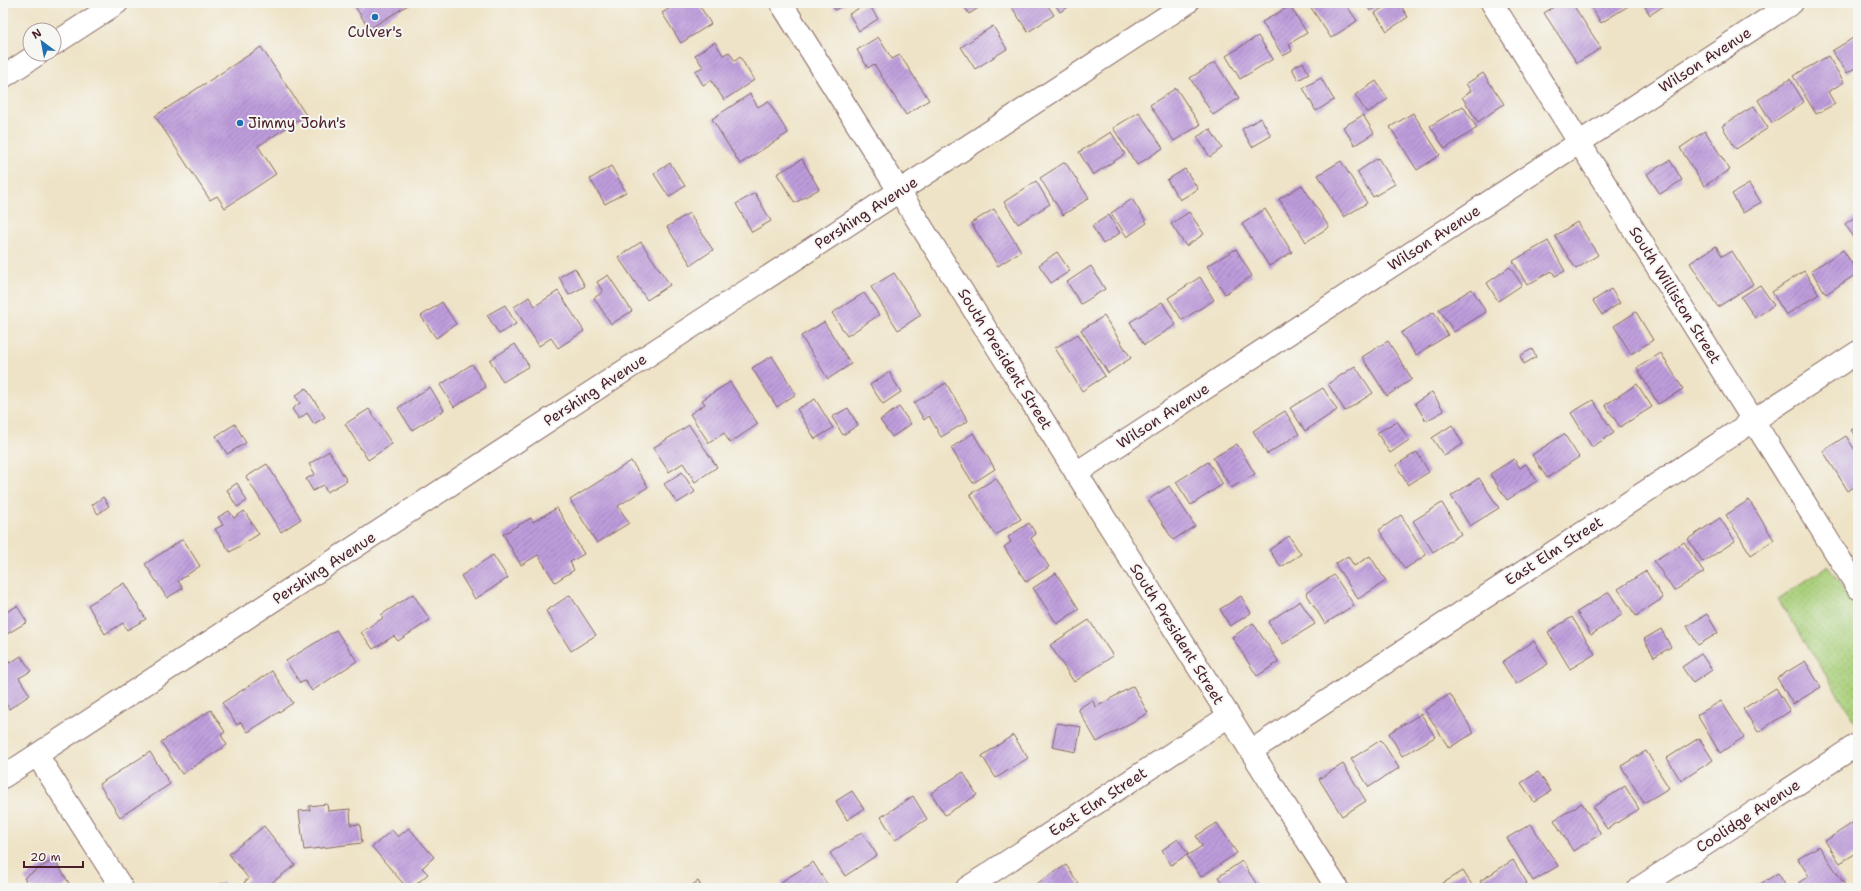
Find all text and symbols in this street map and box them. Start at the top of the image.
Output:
marker: Culver's [370,12,380,22]
north arrow [22,22,62,62]
place label: Culver's [348,22,402,42]
street label: Wilson Avenue [1655,23,1755,97]
text: N [29,25,45,43]
place label: Jimmy John's [248,113,346,133]
marker: Jimmy John's [235,118,245,128]
street label: Pershing Avenue [810,172,922,254]
street label: Wilson Avenue [1384,201,1484,275]
street label: South Williston Street [1624,222,1726,368]
street label: South President Street [953,284,1057,434]
street label: Pershing Avenue [539,349,651,431]
street label: Wilson Avenue [1113,379,1213,453]
street label: East Elm Street [1501,512,1607,590]
street label: Pershing Avenue [268,527,380,609]
street label: South President Street [1125,559,1229,709]
street label: East Elm Street [1045,763,1151,841]
street label: Coolidge Avenue [1692,775,1804,857]
scale bar [24,843,83,869]
text: 20 m [30,849,61,865]

